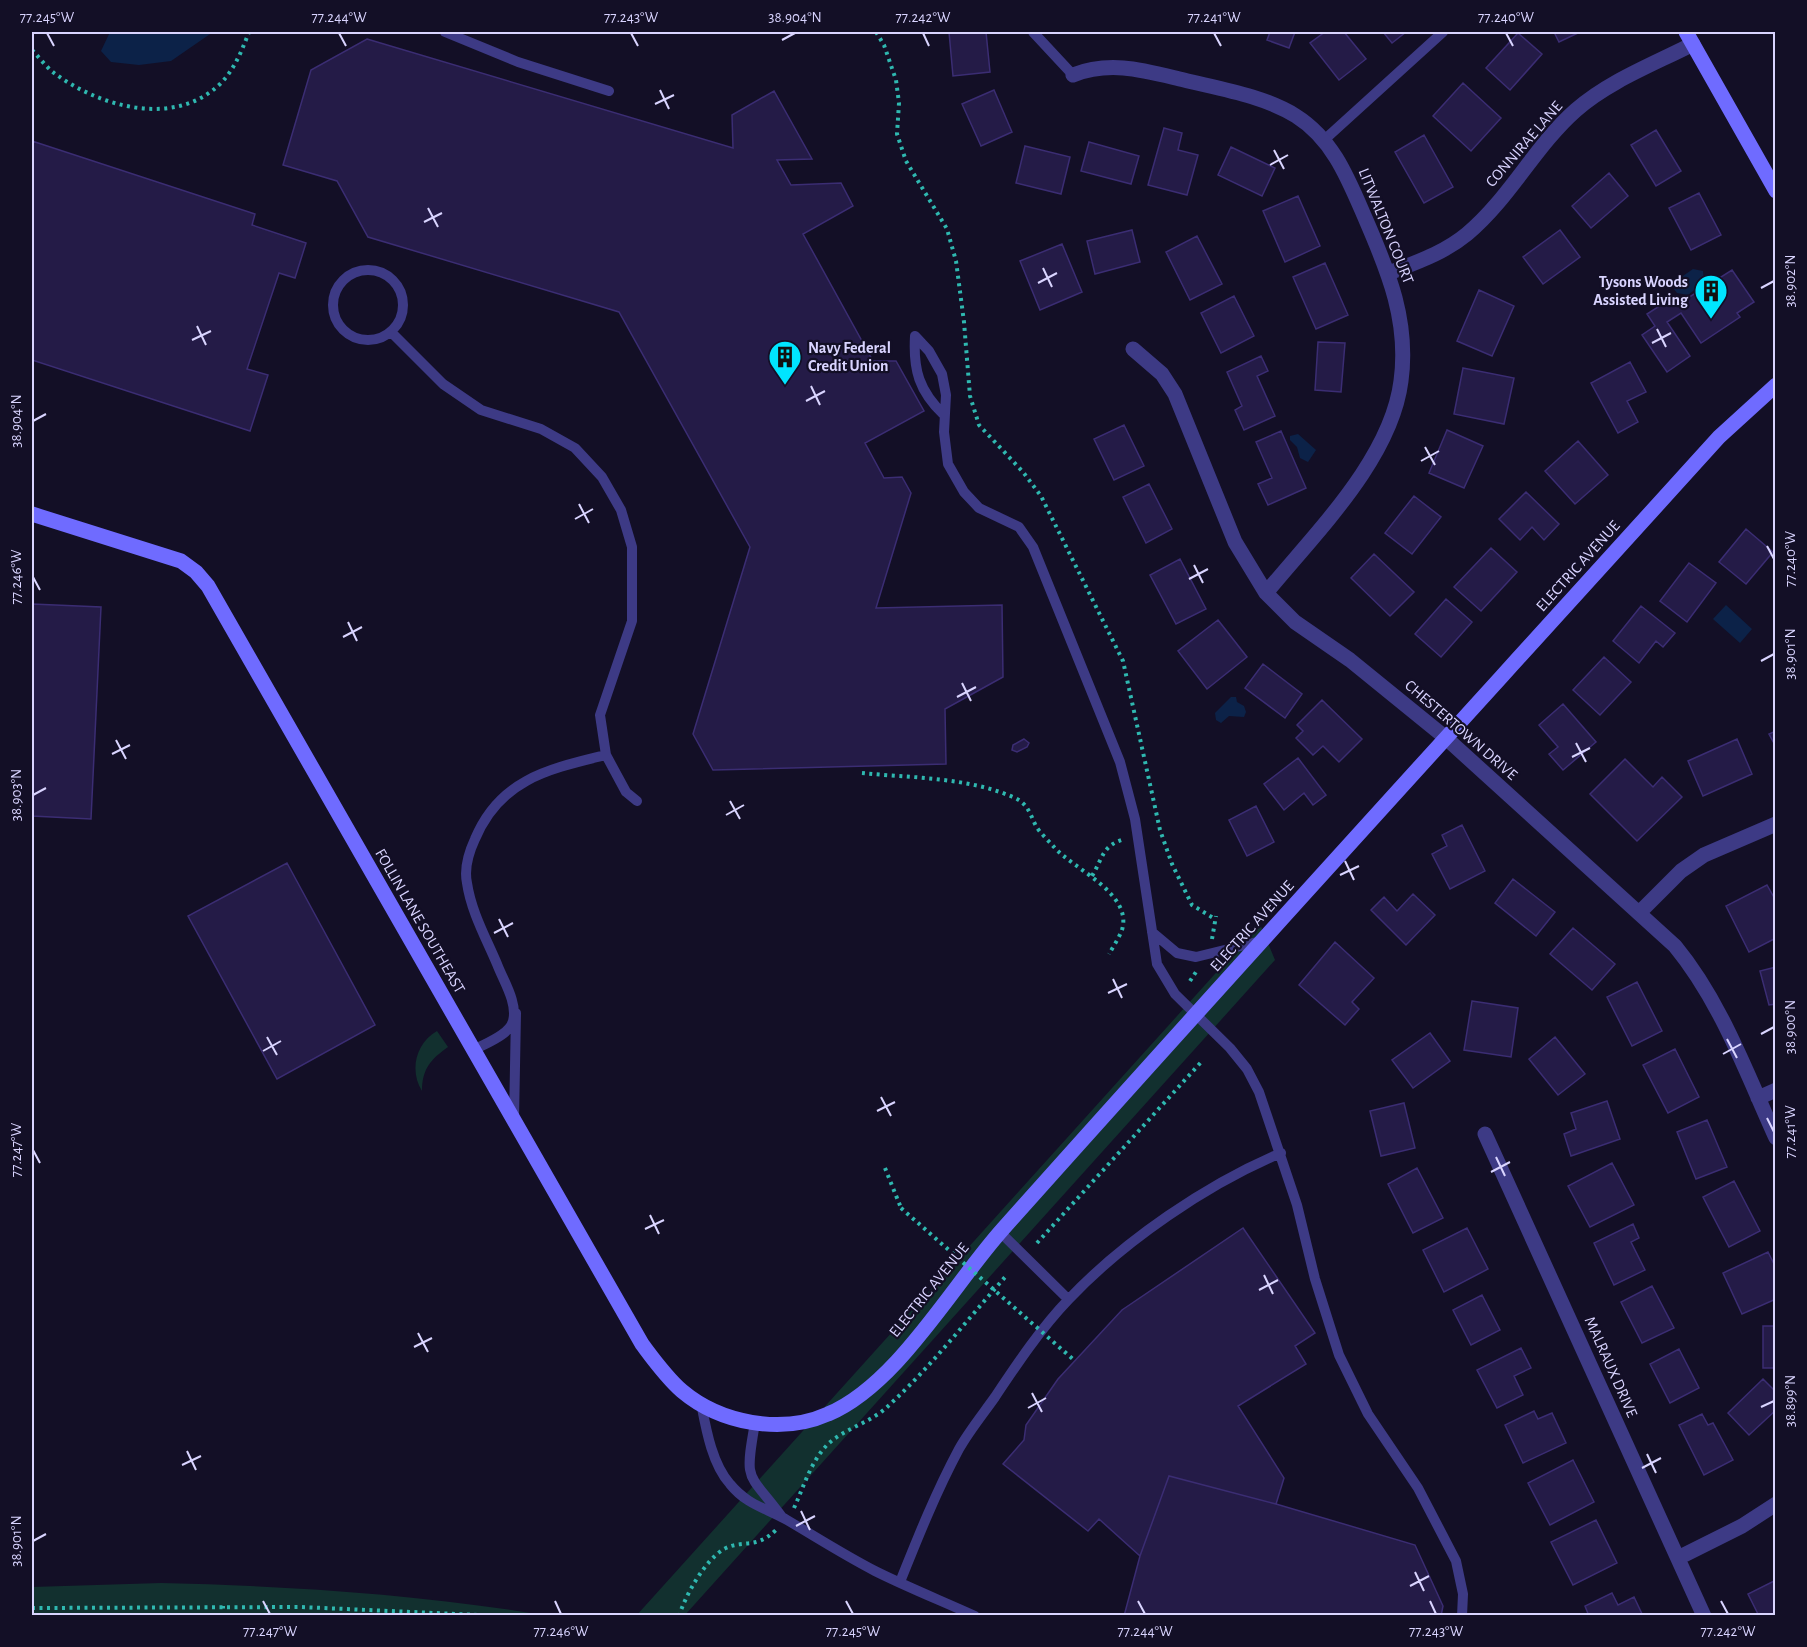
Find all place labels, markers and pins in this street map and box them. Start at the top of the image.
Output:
building icon: Tysons Woods Assisted Living [1693,273,1729,320]
place label: Tysons Woods Assisted Living [1593,274,1689,308]
building icon: Navy Federal Credit Union [767,339,803,386]
place label: Navy Federal Credit Union [808,340,891,374]

